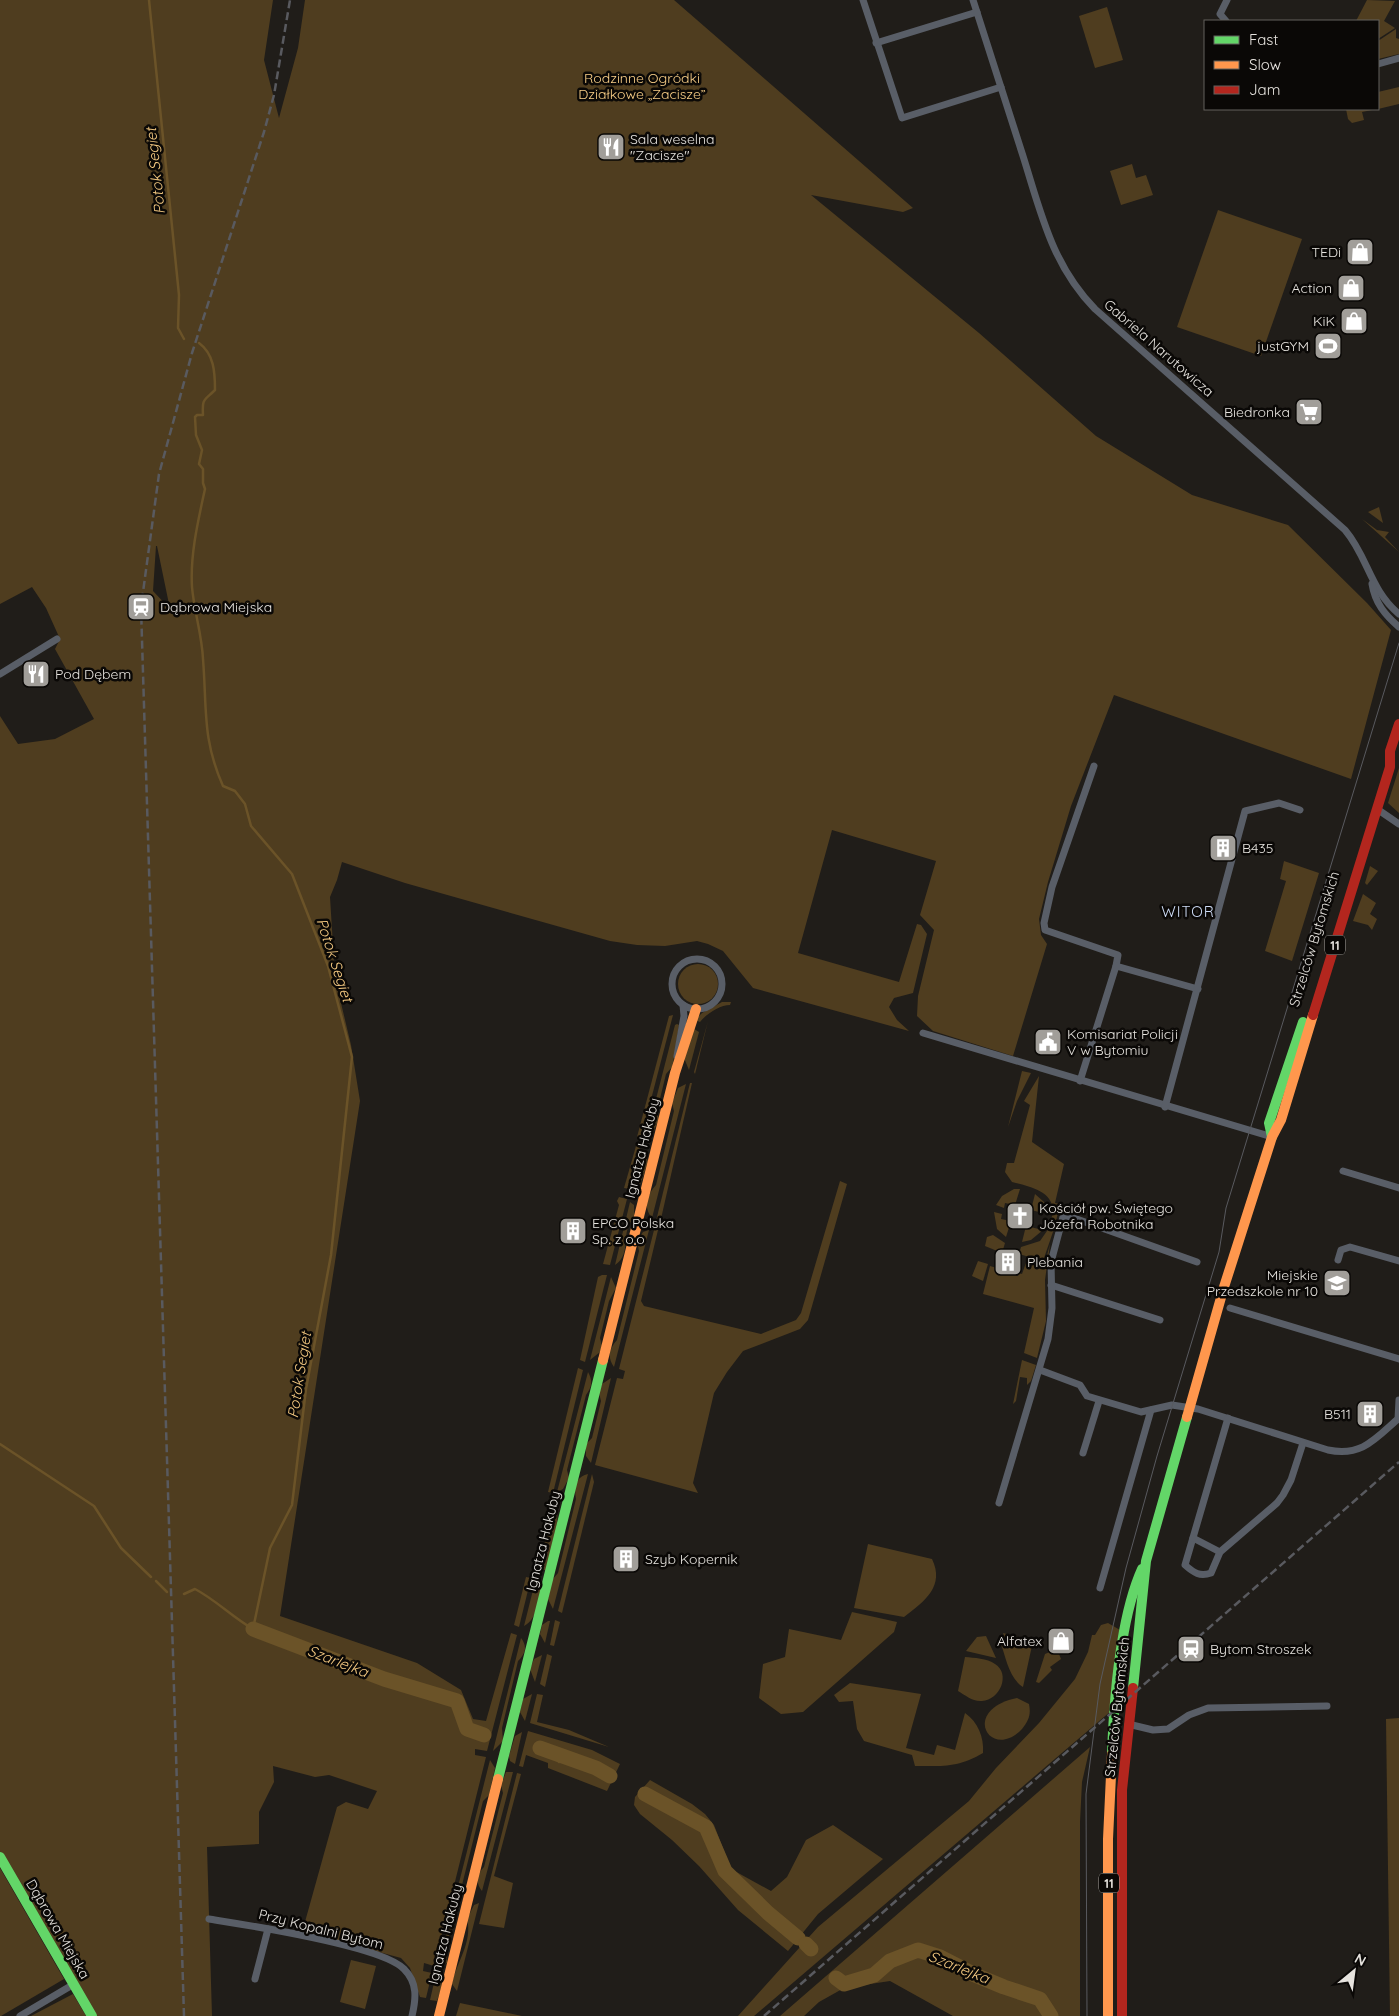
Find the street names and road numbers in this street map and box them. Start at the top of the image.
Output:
street label: Gabriela Narutowicza [1100,295,1218,401]
street label: Strzelców Bytomskich [1285,869,1343,1009]
road number: 11 [1325,936,1345,954]
street label: Ignatza Hakuby [621,1096,663,1200]
street label: Ignatza Hakuby [522,1489,564,1593]
street label: Strzelców Bytomskich [1101,1636,1133,1778]
road number: 11 [1099,1874,1119,1892]
street label: Dąbrowa Miejska [22,1876,94,1982]
street label: Ignatza Hakuby [424,1882,466,1986]
street label: Przy Kopalni Bytom [257,1905,385,1953]

